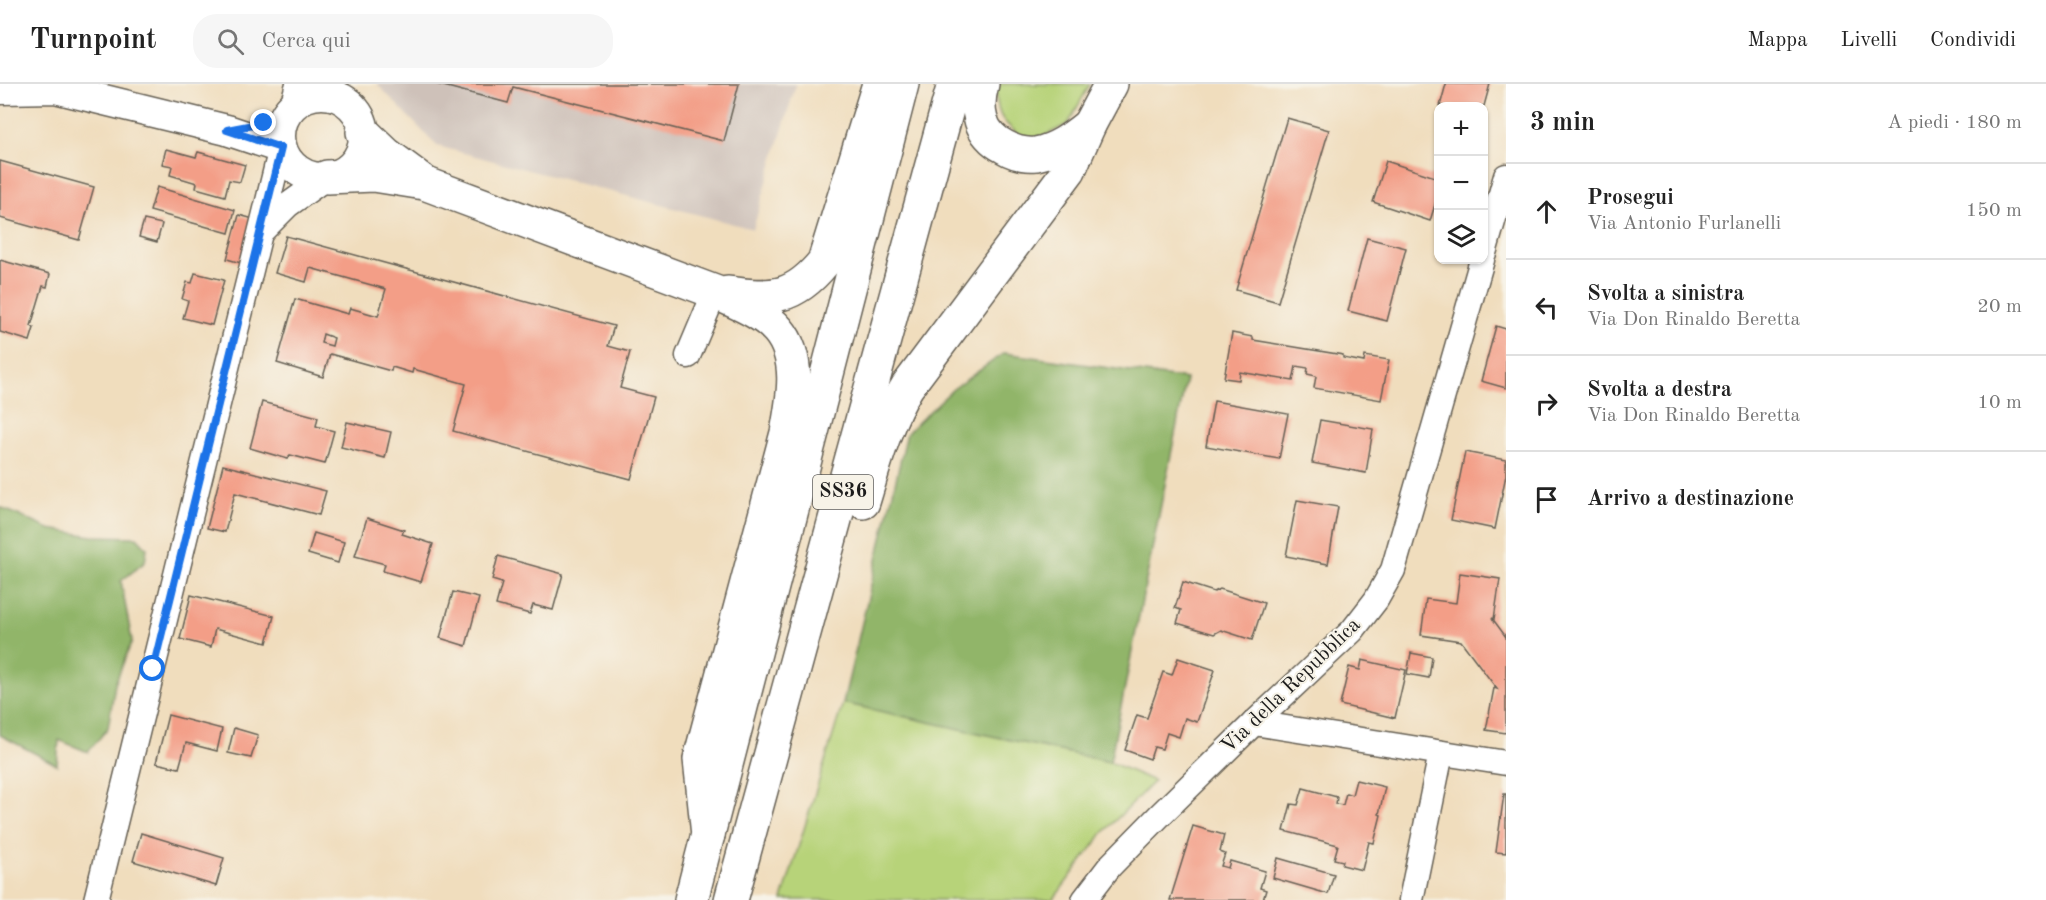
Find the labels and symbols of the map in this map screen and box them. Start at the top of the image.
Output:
route end [250,109,276,135]
road number: SS36 [813,475,873,509]
street label: Via della Repubblica [1217,614,1365,758]
route start [139,655,165,681]

